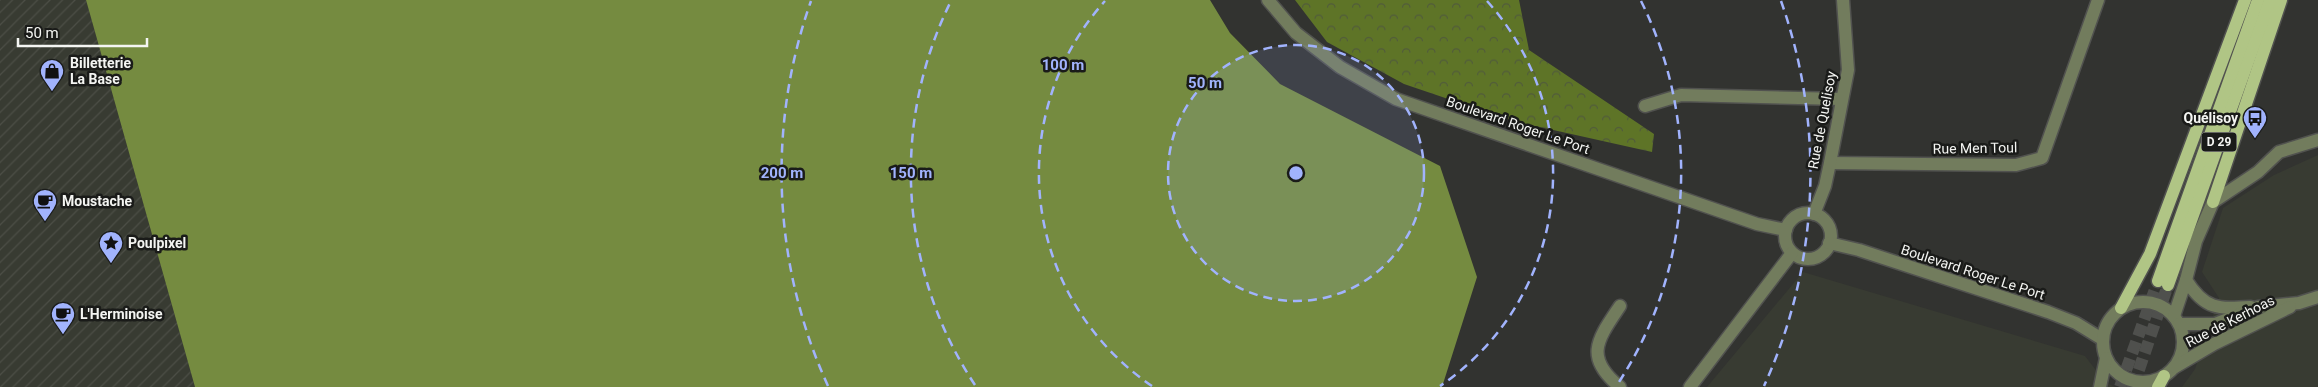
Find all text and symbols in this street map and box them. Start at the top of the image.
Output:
scale bar [18,15,146,47]
text: 50 m [25,24,59,42]
place label: Billetterie La Base [70,55,131,87]
text: 100 m [1042,56,1084,74]
shop icon: Billetterie La Base [39,58,65,92]
street label: Rue de Quelisoy [1805,69,1839,170]
text: 50 m [1188,74,1222,92]
street label: Boulevard Roger Le Port [1444,93,1592,157]
bus stop icon: Quélisoy [2242,105,2268,139]
place label: Quélisoy [2183,110,2239,126]
road number: D 29 [2202,132,2236,152]
street label: Rue Men Toul [1933,139,2017,157]
text: 200 m [761,164,803,182]
text: 150 m [890,164,932,182]
centre of rings [1287,164,1305,182]
cafe icon: Moustache [32,188,58,222]
place label: Moustache [62,193,133,209]
place icon: Poulpixel [98,230,124,264]
place label: Poulpixel [128,235,186,251]
street label: Boulevard Roger Le Port [1899,241,2047,303]
street label: Rue de Kerhoas [2183,292,2277,350]
cafe icon: L'Herminoise [50,301,76,335]
place label: L'Herminoise [80,306,163,322]

